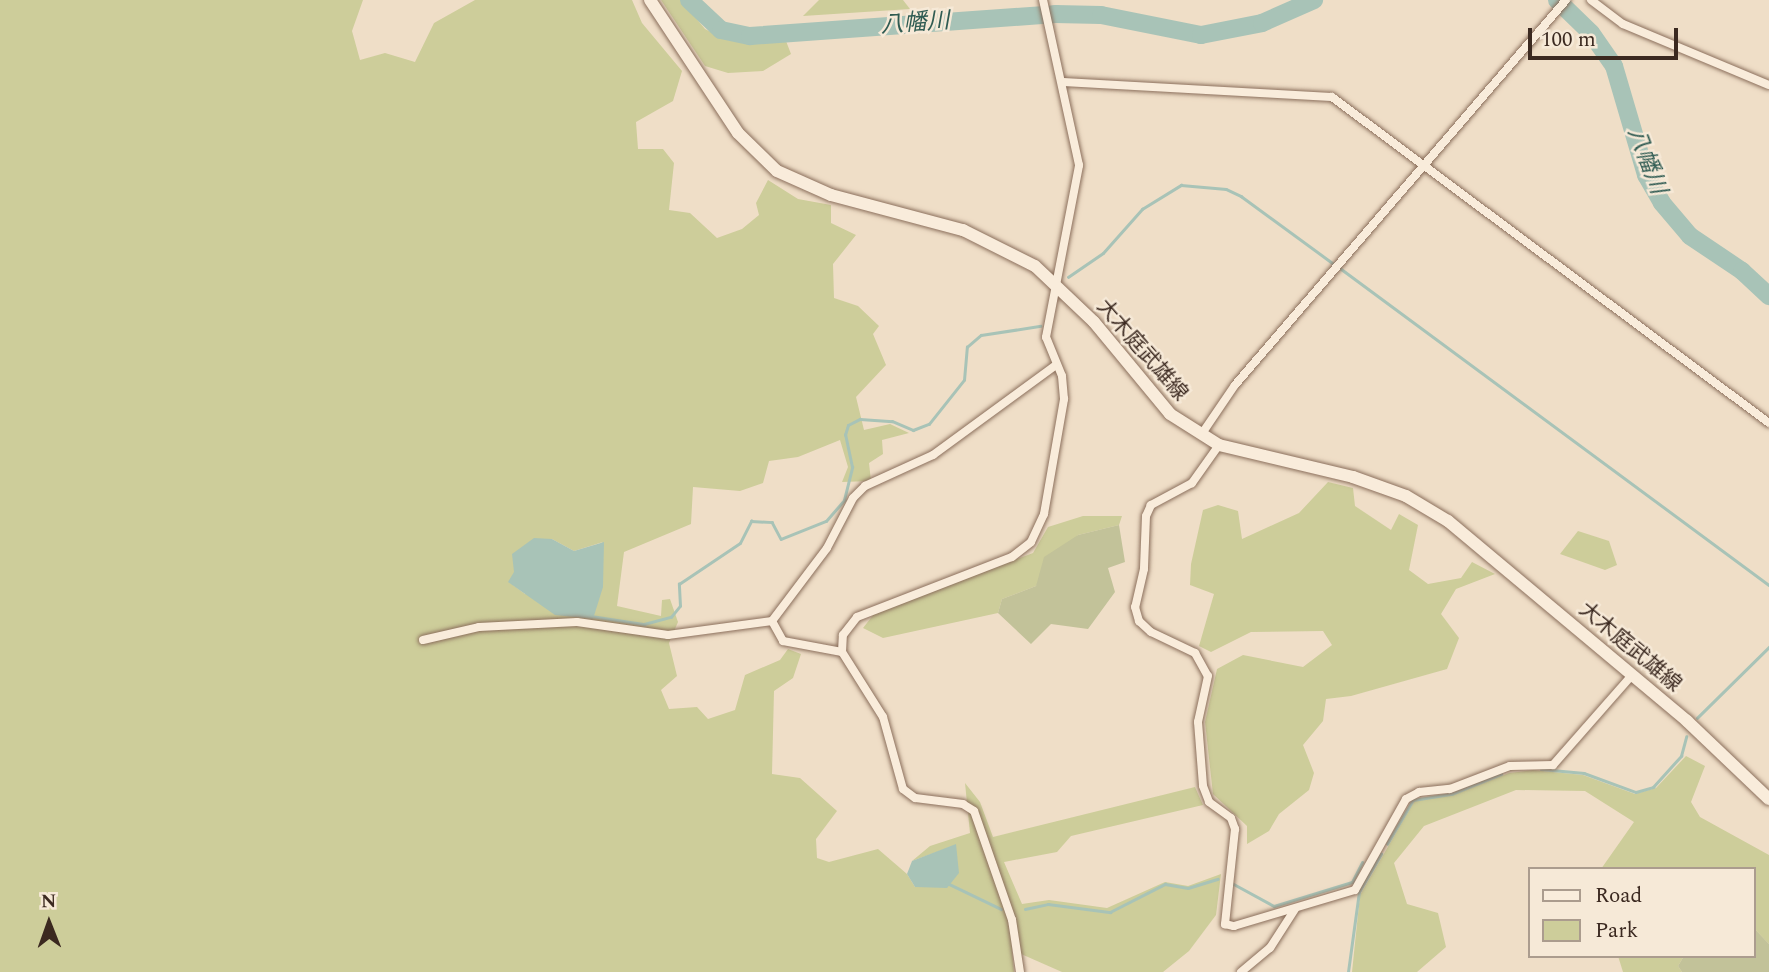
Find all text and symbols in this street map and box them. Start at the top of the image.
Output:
water label: 八幡川 [880,8,950,40]
scale bar [1531,14,1682,58]
text: 100 m [1541,24,1596,56]
water label: 八幡川 [1621,124,1671,198]
street label: 大木庭武雄線 [1091,294,1193,406]
street label: 大木庭武雄線 [1574,597,1686,697]
legend [1528,867,1755,958]
text: Road [1595,880,1642,912]
text: N [41,887,57,916]
north arrow [14,888,84,958]
text: Park [1595,915,1638,947]

